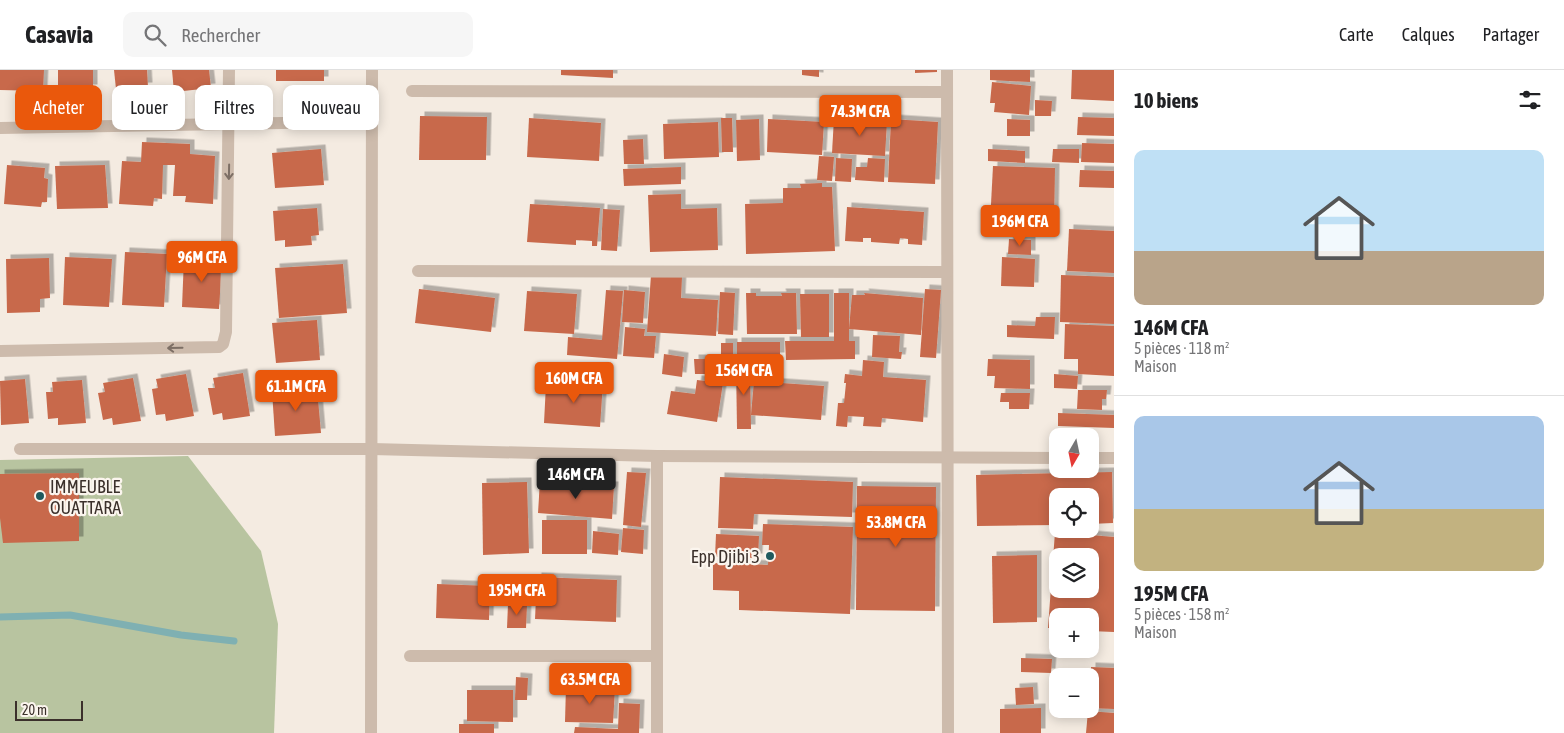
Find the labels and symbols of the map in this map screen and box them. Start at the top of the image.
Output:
pin: 74.3M CFA [803,94,917,137]
one-way arrow [224,164,234,180]
pin: 196M CFA [968,204,1072,247]
pin: 96M CFA [156,240,248,283]
one-way arrow [167,343,184,353]
pin: 156M CFA [692,354,796,396]
pin: 160M CFA [522,362,626,404]
pin: 61.1M CFA [239,370,353,412]
north arrow [1049,428,1099,478]
pin: 146M CFA [524,458,628,500]
place label: IMMEUBLE OUATTARA [50,476,121,518]
marker: IMMEUBLE OUATTARA [34,490,46,502]
pin: 53.8M CFA [839,506,953,548]
place label: Epp Djibi 3 [691,546,760,567]
marker: Epp Djibi 3 [764,550,776,562]
pin: 195M CFA [465,574,569,616]
pin: 63.5M CFA [533,662,647,705]
scale bar [15,698,82,721]

